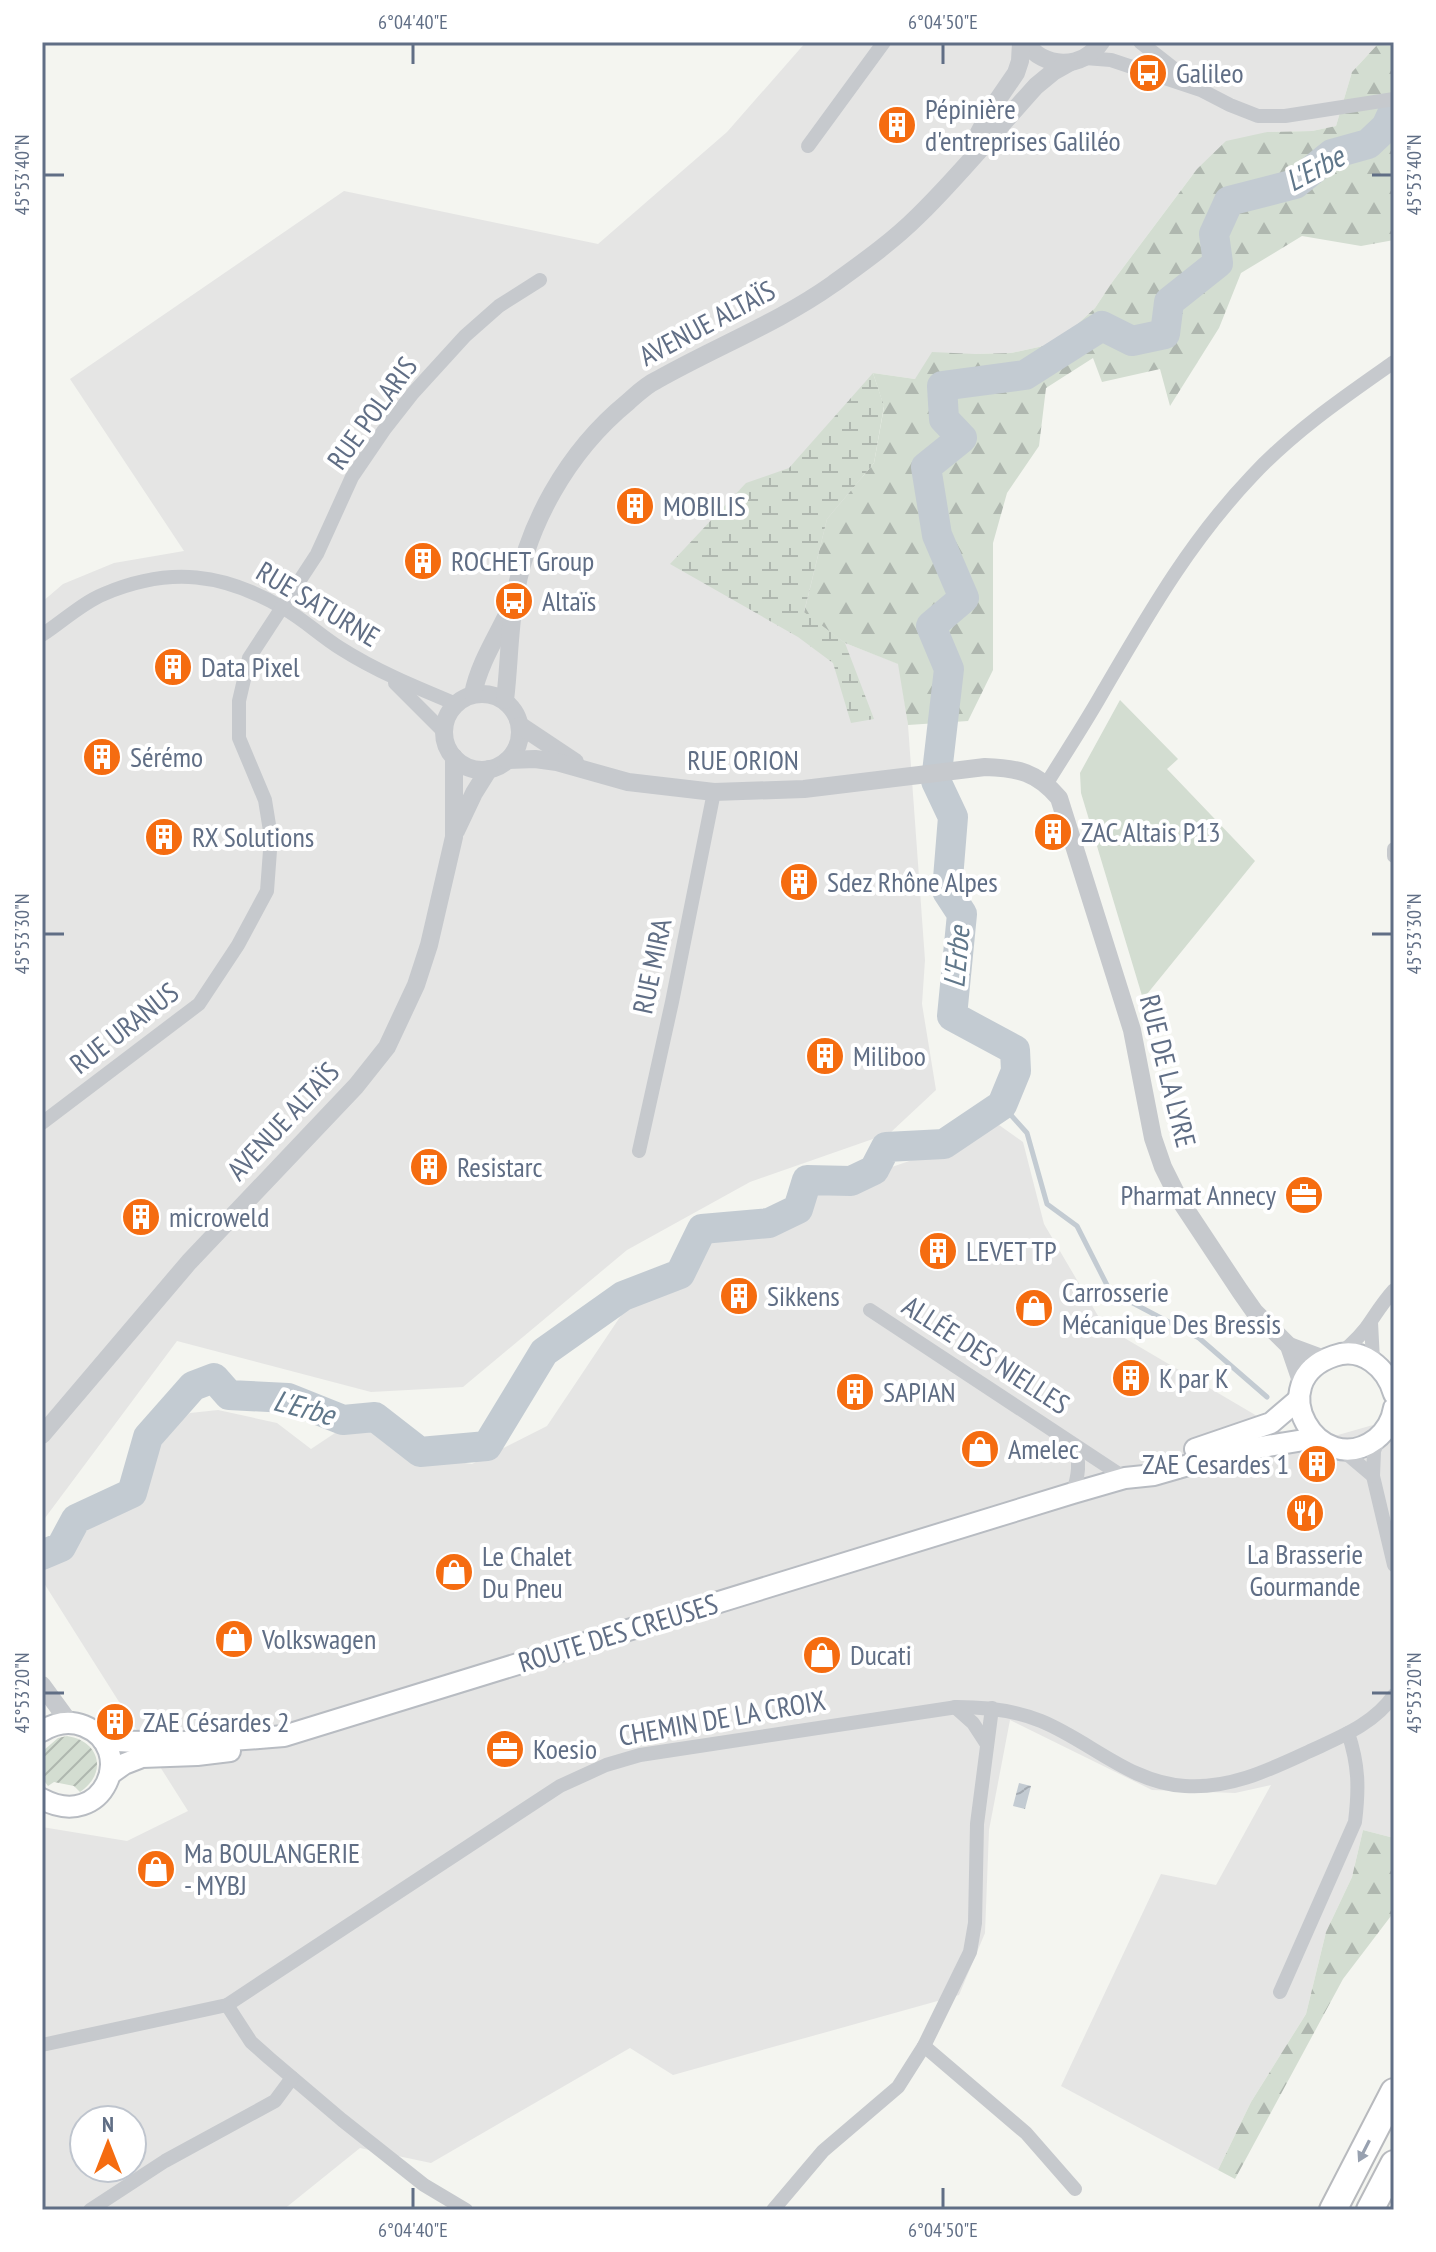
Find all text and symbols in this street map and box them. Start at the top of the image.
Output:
text: 6°04'40"E [378,9,448,35]
text: 6°04'50"E [908,9,978,35]
bus stop icon: Galileo [1127,52,1169,94]
place label: Galileo [1176,54,1244,91]
place label: Pépinière d'entreprises Galiléo [925,90,1121,159]
building icon: Pépinière d'entreprises Galiléo [876,104,918,146]
text: 45°53'40"N [9,135,35,215]
water label: L'Erbe [1278,135,1352,199]
text: 45°53'40"N [1401,135,1427,215]
street label: AVENUE ALTAÏS [632,271,781,374]
street label: RUE POLARIS [318,349,425,476]
building icon: MOBILIS [614,485,656,527]
place label: MOBILIS [663,487,746,524]
building icon: ROCHET Group [402,540,444,582]
place label: ROCHET Group [451,542,594,579]
street label: RUE SATURNE [250,552,387,655]
bus stop icon: Altaïs [493,580,535,622]
place label: Altaïs [542,582,596,619]
building icon: Data Pixel [152,646,194,688]
place label: Data Pixel [201,648,300,685]
building icon: Sérémo [81,736,123,778]
place label: Sérémo [130,738,203,775]
street label: RUE ORION [687,741,799,778]
building icon: ZAC Altais P13 [1032,811,1074,853]
place label: ZAC Altais P13 [1081,813,1221,850]
building icon: RX Solutions [143,816,185,858]
place label: RX Solutions [192,818,314,855]
building icon: Sdez Rhône Alpes [778,861,820,903]
place label: Sdez Rhône Alpes [827,863,998,900]
text: 45°53'30"N [9,894,35,974]
text: 45°53'30"N [1401,894,1427,974]
street label: RUE MIRA [623,914,680,1017]
water label: L'Erbe [933,923,978,989]
street label: RUE URANUS [62,974,186,1082]
street label: RUE DE LA LYRE [1132,991,1205,1151]
building icon: Miliboo [804,1035,846,1077]
place label: Miliboo [853,1037,926,1074]
street label: AVENUE ALTAÏS [218,1054,347,1188]
building icon: Resistarc [408,1146,450,1188]
place label: Resistarc [457,1148,542,1185]
office icon: Pharmat Annecy [1283,1174,1325,1216]
place label: Pharmat Annecy [1120,1176,1276,1213]
building icon: microweld [120,1196,162,1238]
place label: microweld [169,1198,269,1235]
building icon: LEVET TP [917,1230,959,1272]
place label: LEVET TP [966,1232,1057,1269]
place label: Carrosserie Mécanique Des Bressis [1062,1273,1281,1342]
building icon: Sikkens [718,1275,760,1317]
place label: Sikkens [767,1277,840,1314]
street label: ALLÉE DES NIELLES [896,1287,1077,1422]
shop icon: Carrosserie Mécanique Des Bressis [1013,1287,1055,1329]
building icon: K par K [1110,1357,1152,1399]
place label: K par K [1159,1359,1229,1396]
building icon: SAPIAN [834,1371,876,1413]
place label: SAPIAN [883,1373,956,1410]
water label: L'Erbe [270,1380,341,1434]
shop icon: Amelec [959,1428,1001,1470]
place label: Amelec [1008,1430,1079,1467]
building icon: ZAE Cesardes 1 [1296,1443,1338,1485]
place label: ZAE Cesardes 1 [1142,1445,1289,1482]
restaurant icon: La Brasserie Gourmande [1284,1492,1326,1534]
place label: La Brasserie Gourmande [1247,1535,1363,1604]
place label: Le Chalet Du Pneu [482,1537,572,1606]
shop icon: Le Chalet Du Pneu [433,1551,475,1593]
street label: ROUTE DES CREUSES [514,1585,722,1680]
shop icon: Volkswagen [213,1618,255,1660]
place label: Volkswagen [261,1620,376,1657]
shop icon: Ducati [801,1634,843,1676]
place label: Ducati [850,1636,912,1673]
text: 45°53'20"N [9,1653,35,1733]
text: 45°53'20"N [1401,1653,1427,1733]
street label: CHEMIN DE LA CROIX [616,1681,828,1754]
building icon: ZAE Césardes 2 [94,1701,136,1743]
place label: ZAE Césardes 2 [143,1703,290,1740]
office icon: Koesio [484,1728,526,1770]
place label: Koesio [533,1730,597,1767]
place label: Ma BOULANGERIE - MYBJ [184,1834,360,1903]
shop icon: Ma BOULANGERIE - MYBJ [135,1848,177,1890]
north arrow [68,2104,148,2184]
text: N [102,2110,114,2138]
one-way arrow [1357,2140,1371,2162]
text: 6°04'40"E [378,2217,448,2243]
text: 6°04'50"E [908,2217,978,2243]

